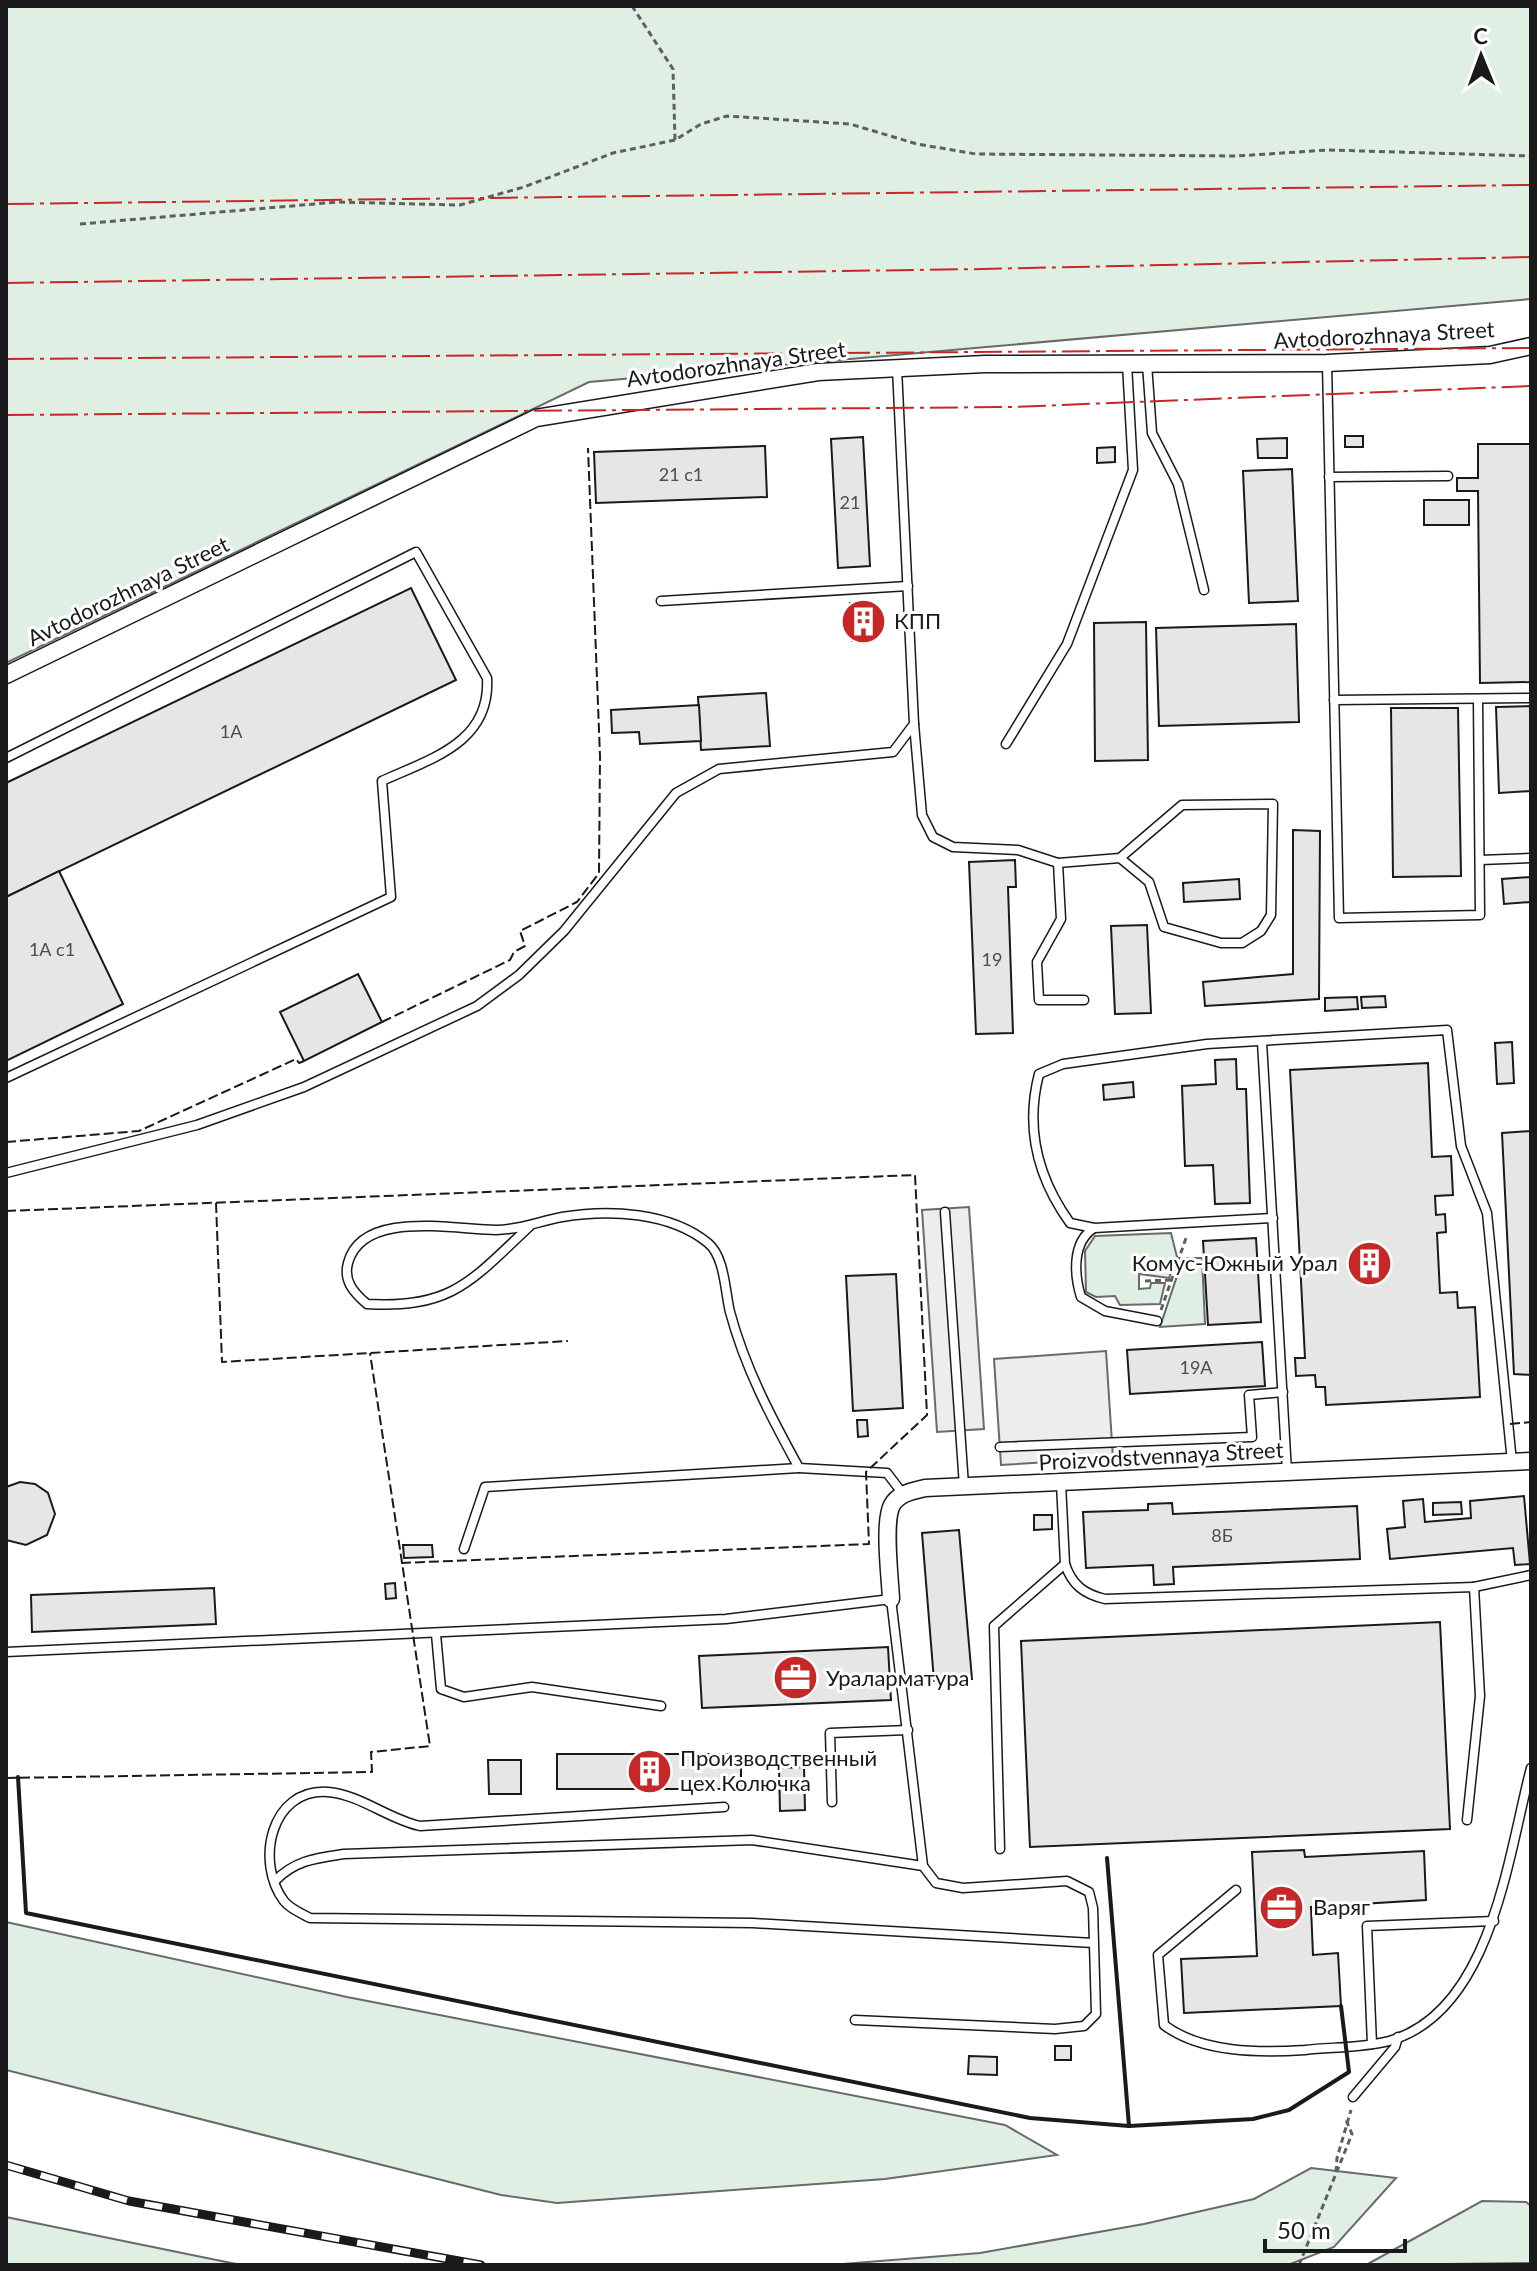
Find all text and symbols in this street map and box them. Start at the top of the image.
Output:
north arrow [1441,16,1521,96]
text: С [1473,22,1489,49]
street label: Avtodorozhnaya Street [1273,315,1495,354]
street label: Avtodorozhnaya Street [625,335,847,392]
house number: 21 с1 [659,463,703,485]
house number: 21 [840,491,860,513]
street label: Avtodorozhnaya Street [23,530,233,651]
building icon: КПП [839,597,887,645]
place label: КПП [894,607,941,634]
house number: 1А [220,720,243,742]
house number: 1А с1 [29,938,75,960]
house number: 19 [982,948,1002,970]
building icon: Комус-Южный Урал [1345,1239,1393,1287]
place label: Комус-Южный Урал [1132,1249,1338,1276]
house number: 19А [1179,1356,1213,1378]
street label: Proizvodstvennaya Street [1038,1436,1284,1475]
house number: 8Б [1211,1524,1233,1546]
office icon: Ураларматура [771,1654,819,1702]
place label: Ураларматура [826,1664,970,1691]
place label: Производственный цех Колючка [680,1744,877,1796]
building icon: Производственный цех Колючка [625,1747,673,1795]
office icon: Варяг [1258,1883,1306,1931]
place label: Варяг [1313,1893,1370,1920]
scale bar [1265,2203,1405,2253]
text: 50 m [1277,2215,1331,2244]

